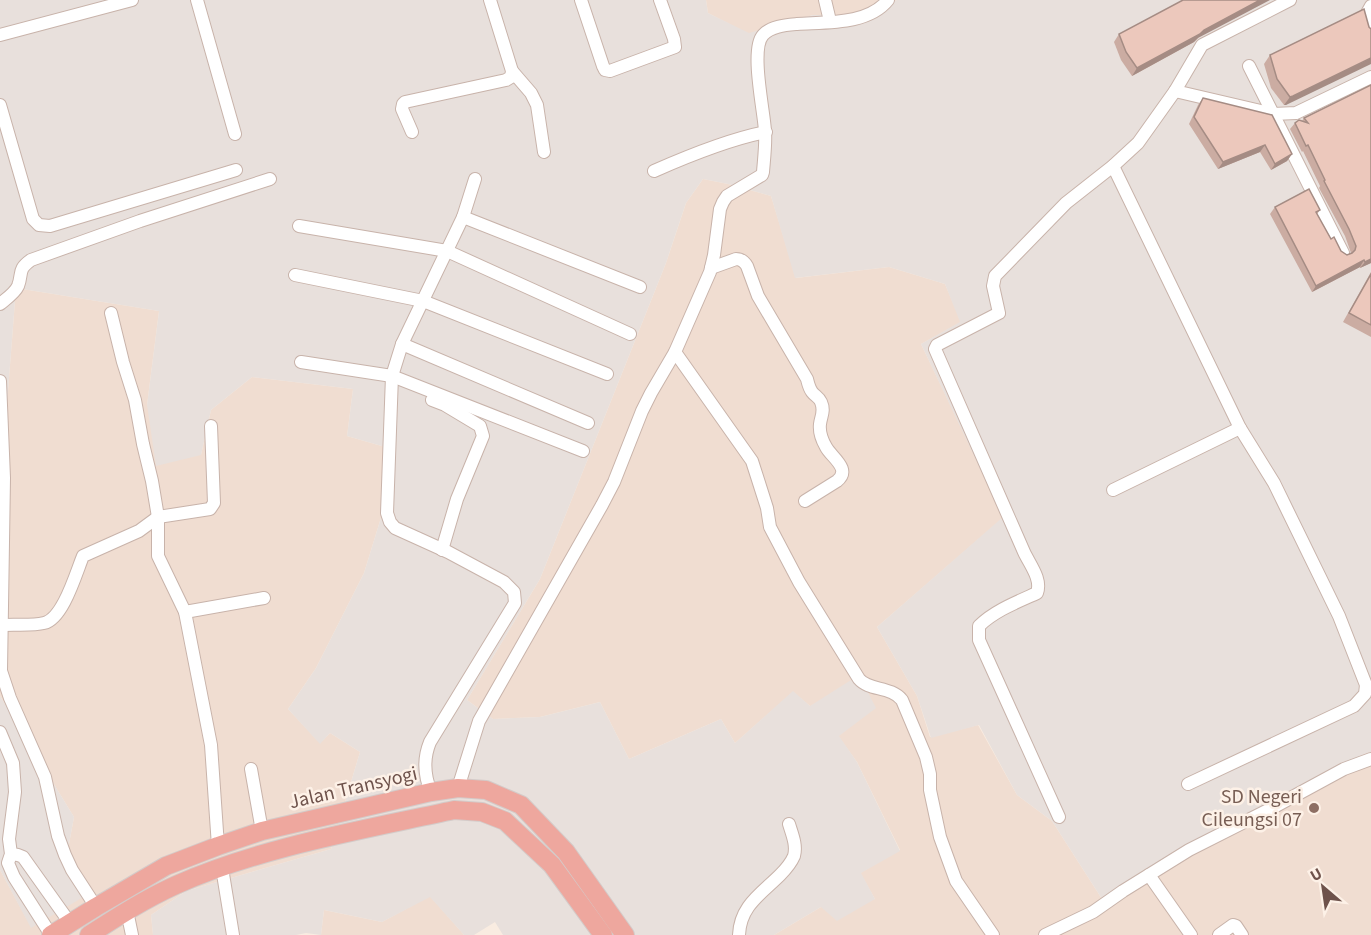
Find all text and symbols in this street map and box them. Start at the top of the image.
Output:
street label: Jalan Transyogi [286,760,420,816]
place label: SD Negeri Cileungsi 07 [1202,783,1302,834]
marker: SD Negeri Cileungsi 07 [1307,801,1321,815]
north arrow [1293,857,1353,917]
text: U [1306,863,1326,887]

